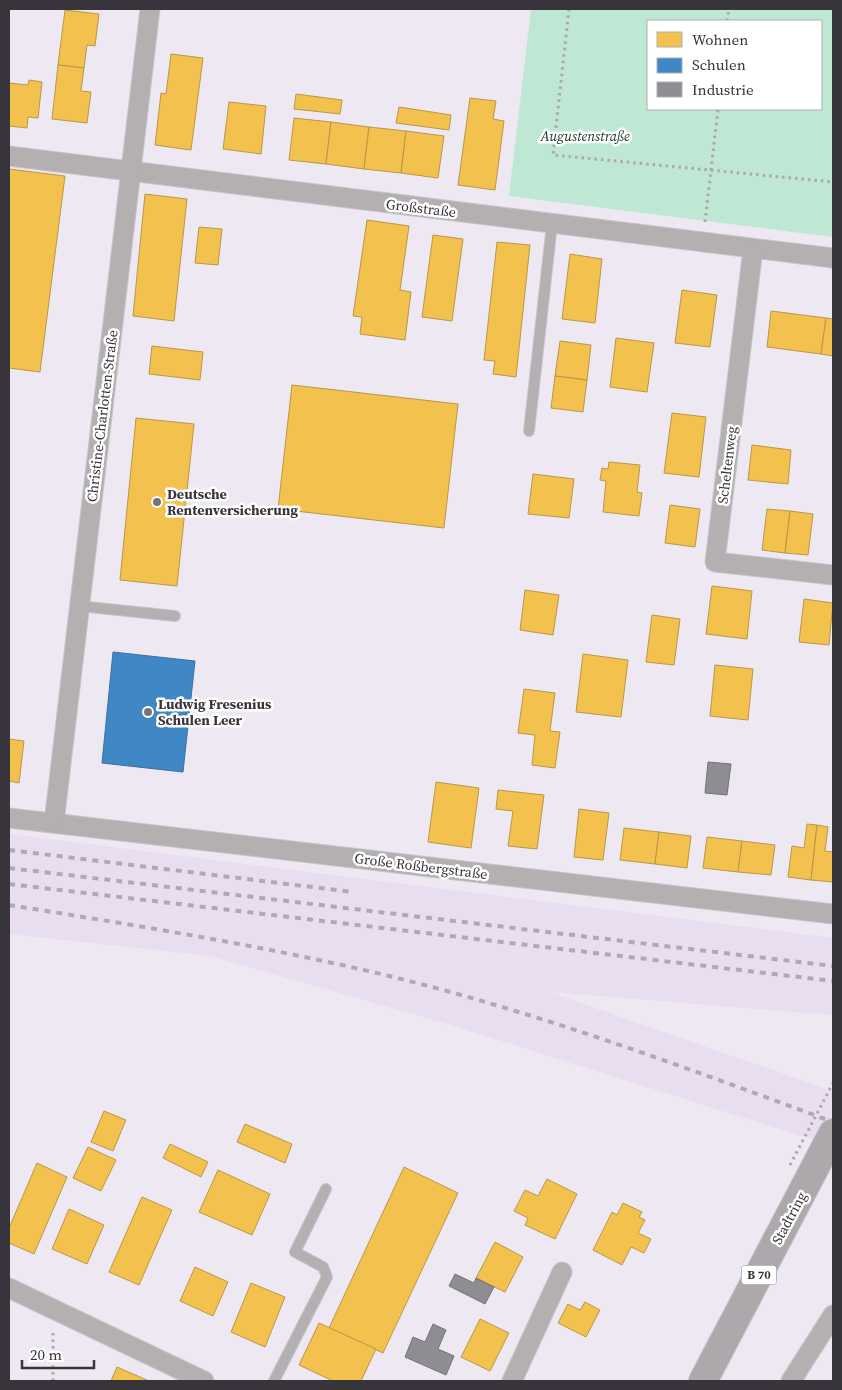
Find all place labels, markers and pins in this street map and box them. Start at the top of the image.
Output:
place label: Deutsche Rentenversicherung [167,484,298,520]
marker: Deutsche Rentenversicherung [151,496,163,508]
place label: Ludwig Fresenius Schulen Leer [158,694,272,730]
marker: Ludwig Fresenius Schulen Leer [142,706,154,718]

